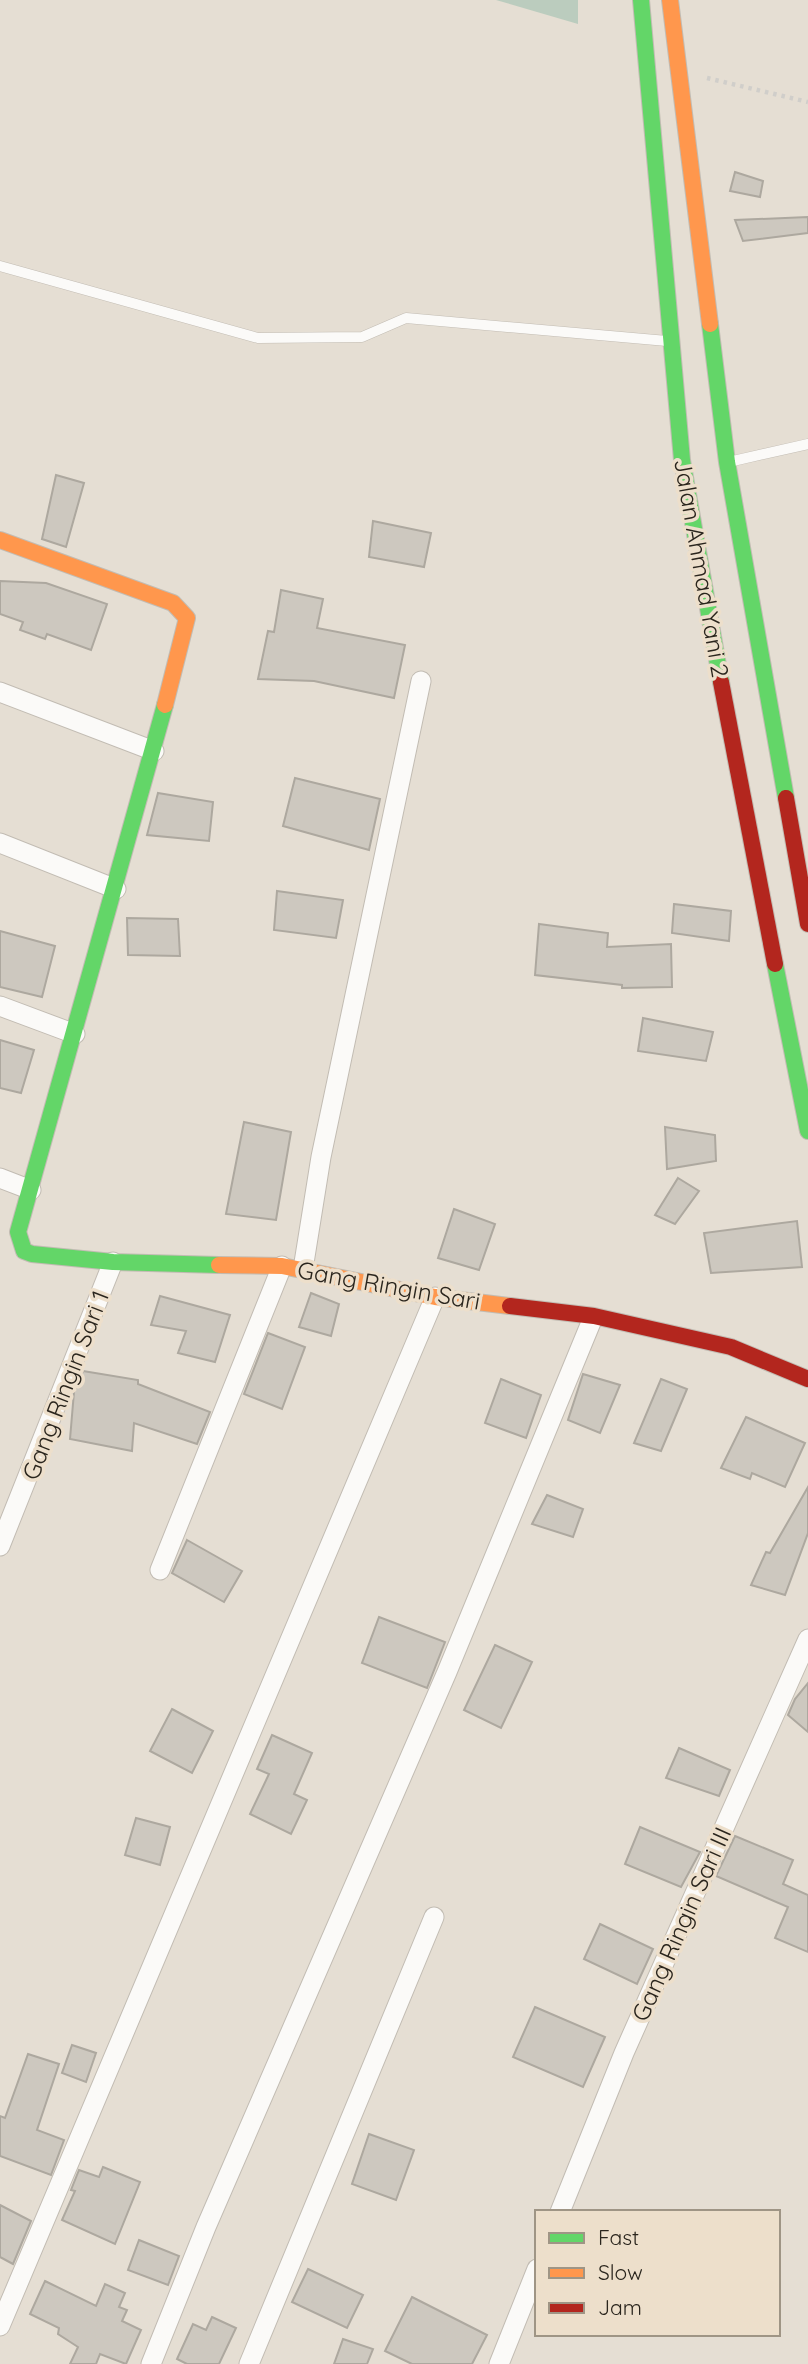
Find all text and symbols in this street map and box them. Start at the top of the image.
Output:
street label: Jalan Ahmad Yani 2 [668,456,736,680]
street label: Gang Ringin Sari [295,1254,483,1316]
street label: Gang Ringin Sari 1 [15,1286,115,1484]
street label: Gang Ringin Sari III [625,1822,737,2026]
legend [535,2210,780,2336]
text: Fast [598,2224,639,2250]
text: Slow [598,2259,643,2285]
text: Jam [598,2294,642,2320]

